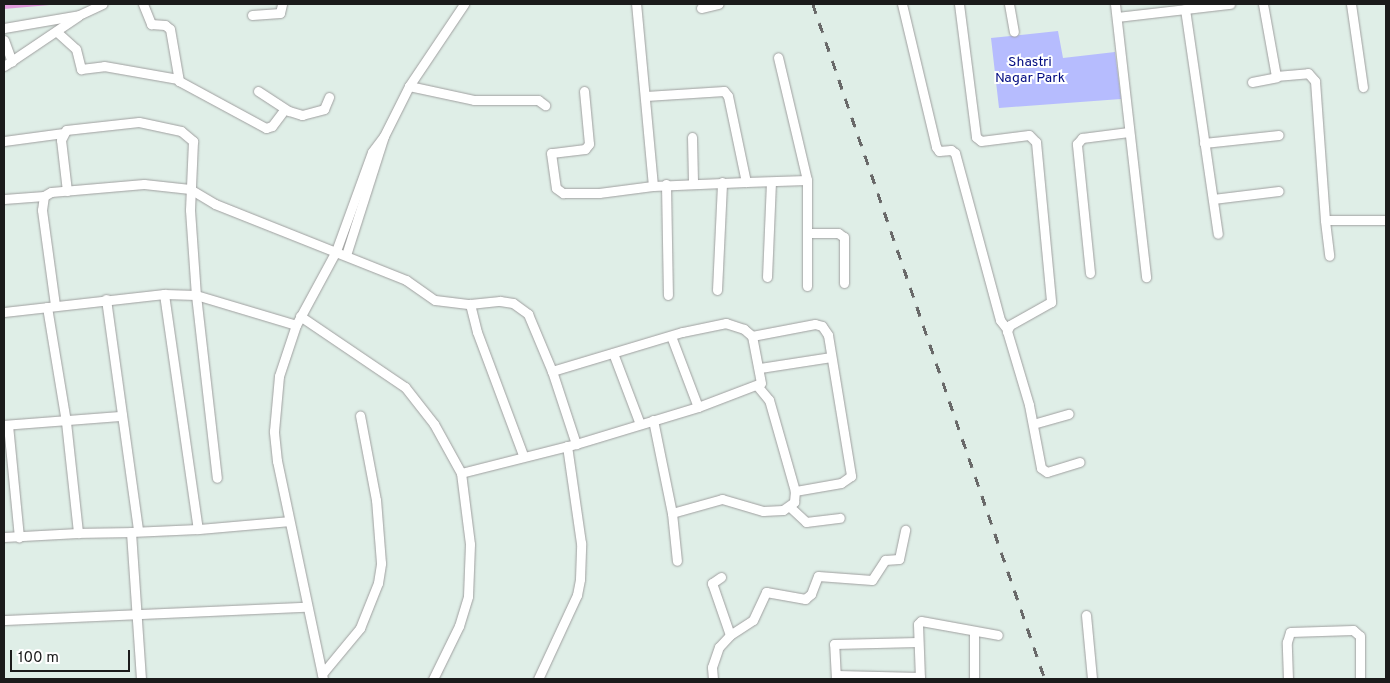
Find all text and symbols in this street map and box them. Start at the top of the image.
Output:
park label: Shastri Nagar Park [995,55,1065,88]
scale bar [12,640,132,672]
text: 100 m [18,649,59,668]

